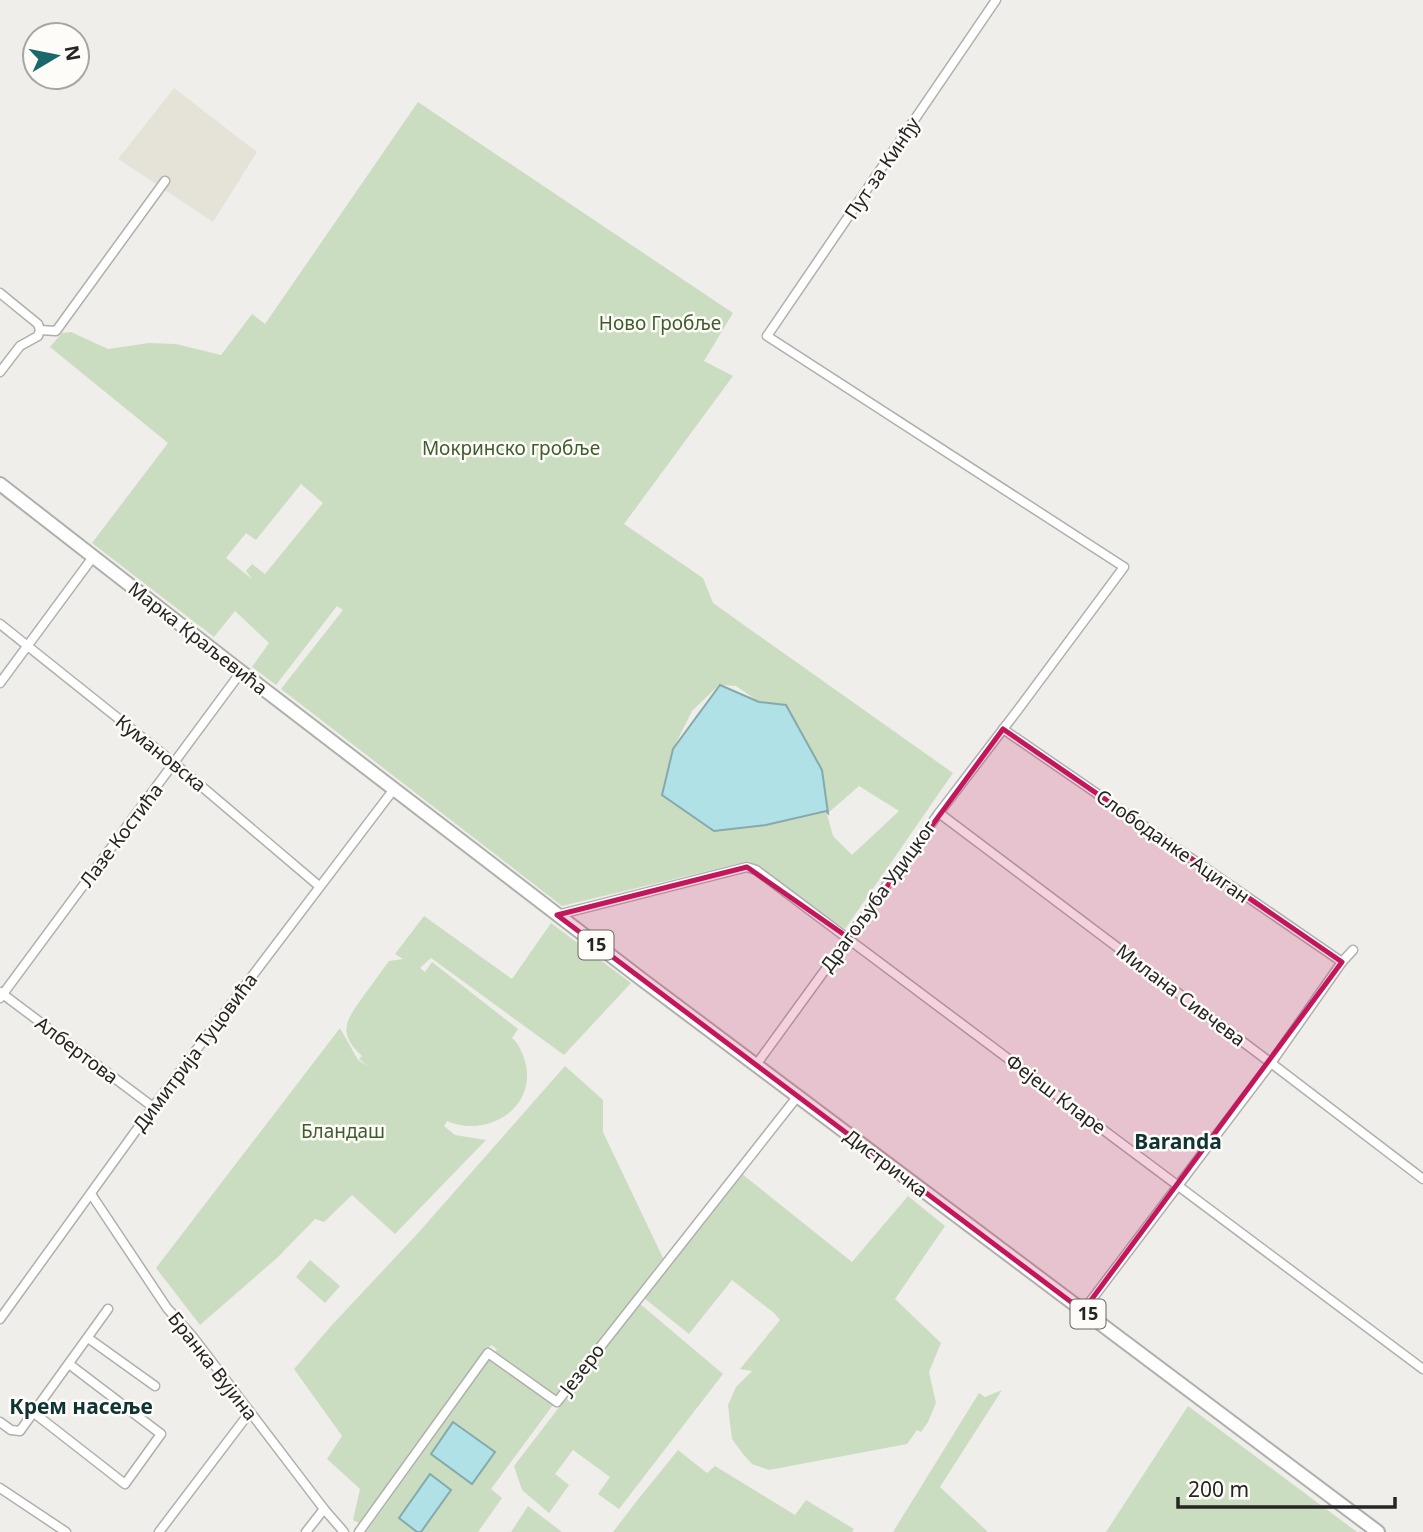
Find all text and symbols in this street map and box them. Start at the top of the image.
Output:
north arrow [21,21,91,91]
text: N [59,43,87,63]
street label: Пут за Кинђу [838,112,926,224]
park label: Ново Гробље [599,310,721,336]
park label: Мокринско гробље [422,435,600,461]
street label: Марка Краљевића [123,575,273,701]
street label: Кумановска [110,708,212,798]
street label: Лазе Костића [73,778,169,892]
street label: Слободанке Ациган [1091,783,1255,909]
street label: Драгољуба Удицког [814,815,942,977]
road number: 15 [578,930,614,960]
street label: Милана Сивчева [1111,938,1251,1052]
street label: Димитрија Туцовића [127,967,263,1137]
street label: Албертова [30,1010,124,1090]
street label: Фејеш Кларе [1001,1048,1111,1140]
park label: Бландаш [301,1118,385,1144]
street label: Дистричка [839,1123,933,1203]
district label: Baranda [1134,1127,1222,1155]
road number: 15 [1070,1300,1106,1329]
street label: Бранка Вујина [162,1306,264,1426]
street label: Језеро [553,1338,610,1402]
district label: Крем насеље [9,1392,153,1420]
scale bar [1178,1466,1395,1510]
text: 200 m [1188,1475,1249,1503]

